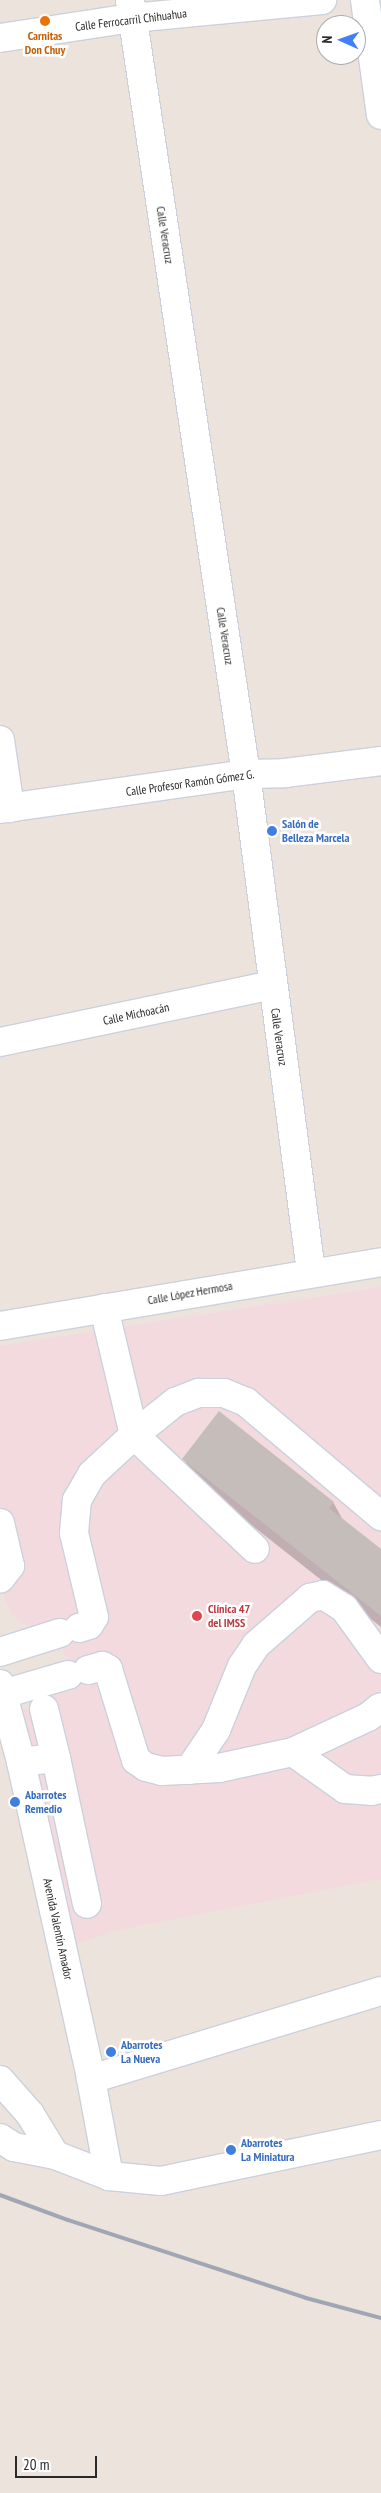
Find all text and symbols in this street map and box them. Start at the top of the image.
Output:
street label: Calle Ferrocarril Chihuahua [74,6,188,34]
marker: Carnitas Don Chuy [39,15,51,27]
north arrow [316,15,366,65]
place label: Carnitas Don Chuy [25,29,65,57]
text: N [318,35,336,44]
street label: Calle Veracruz [153,205,177,265]
street label: Calle Veracruz [213,606,237,666]
street label: Calle Profesor Ramón Gómez G. [125,767,255,799]
place label: Salón de Belleza Marcela [282,817,349,845]
marker: Salón de Belleza Marcela [266,825,278,837]
street label: Calle Michoacán [102,1000,170,1028]
street label: Calle Veracruz [268,1007,290,1067]
street label: Calle López Hermosa [146,1278,234,1308]
place label: Clínica 47 del IMSS [208,1602,250,1630]
marker: Clínica 47 del IMSS [190,1609,204,1623]
place label: Abarrotes Remedio [25,1788,66,1816]
marker: Abarrotes Remedio [9,1796,21,1808]
street label: Avenida Valentín Amador [40,1877,76,1981]
place label: Abarrotes La Nueva [121,2038,162,2066]
marker: Abarrotes La Nueva [105,2046,117,2058]
place label: Abarrotes La Miniatura [241,2136,295,2164]
marker: Abarrotes La Miniatura [225,2144,237,2156]
scale bar [18,2446,100,2478]
text: 20 m [23,2455,49,2474]

